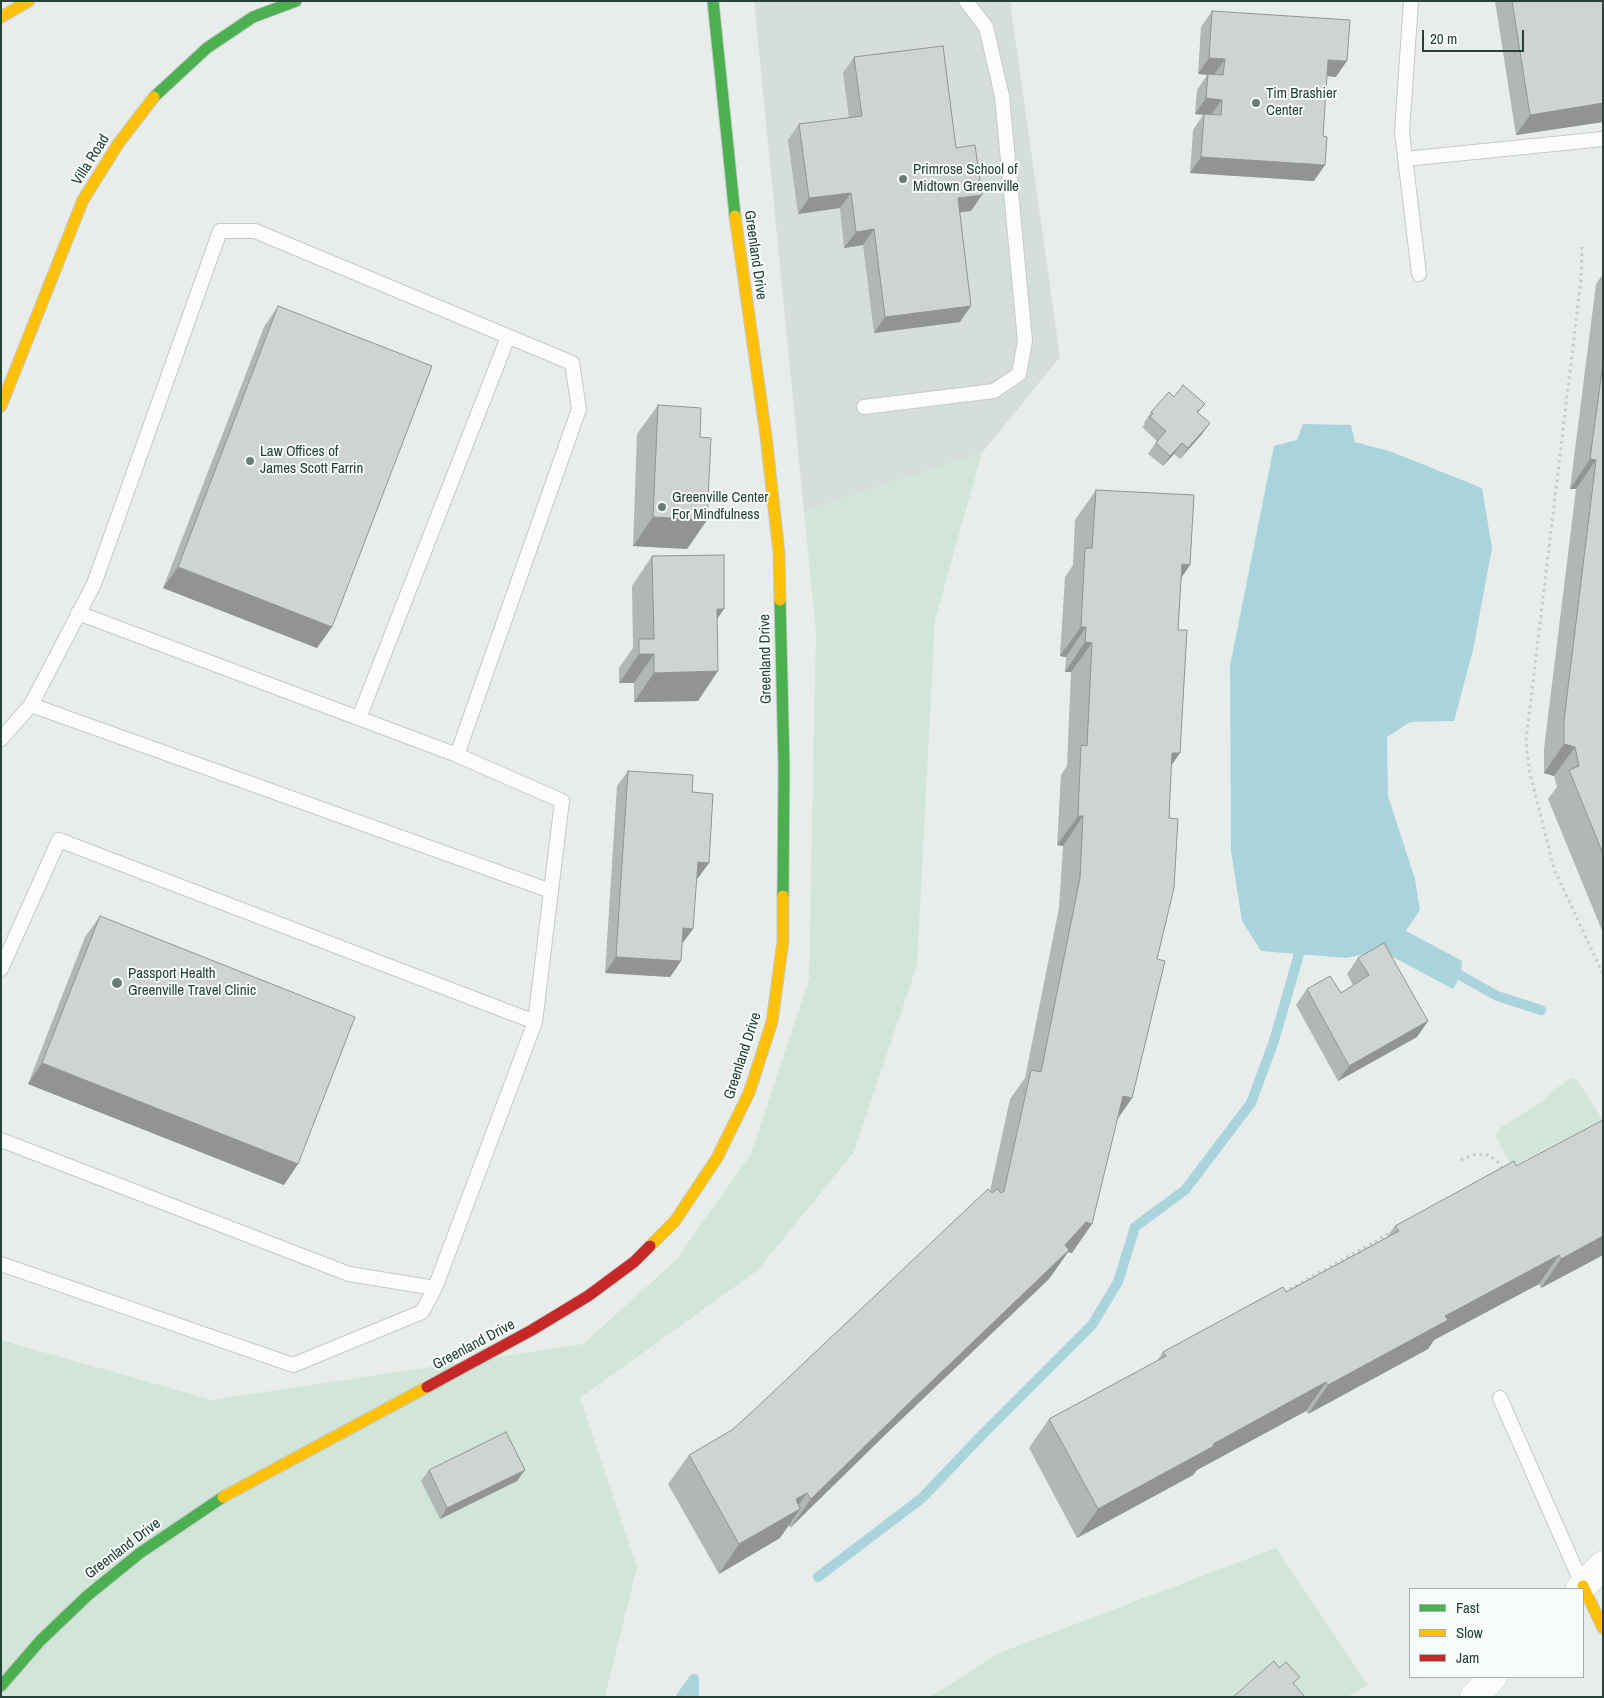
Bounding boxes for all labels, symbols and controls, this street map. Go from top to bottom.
scale bar [1424,20,1526,52]
text: 20 m [1430,28,1457,49]
place label: Tim Brashier Center [1266,85,1337,120]
marker: Tim Brashier Center [1250,97,1262,109]
street label: Villa Road [68,131,114,189]
place label: Primrose School of Midtown Greenville [913,161,1019,196]
marker: Primrose School of Midtown Greenville [897,173,909,185]
street label: Greenland Drive [740,209,770,301]
place label: Law Offices of James Scott Farrin [260,443,363,478]
marker: Law Offices of James Scott Farrin [244,455,256,467]
place label: Greenville Center For Mindfulness [672,489,768,524]
marker: Greenville Center For Mindfulness [656,501,668,513]
street label: Greenland Drive [756,614,776,704]
place label: Passport Health Greenville Travel Clinic [128,965,256,1000]
marker: Passport Health Greenville Travel Clinic [110,976,124,990]
street label: Greenland Drive [720,1010,766,1102]
street label: Greenland Drive [430,1316,518,1374]
street label: Greenland Drive [82,1515,164,1583]
legend [1409,1588,1584,1678]
text: Fast [1456,1597,1479,1618]
text: Slow [1456,1622,1483,1643]
text: Jam [1456,1647,1479,1668]

